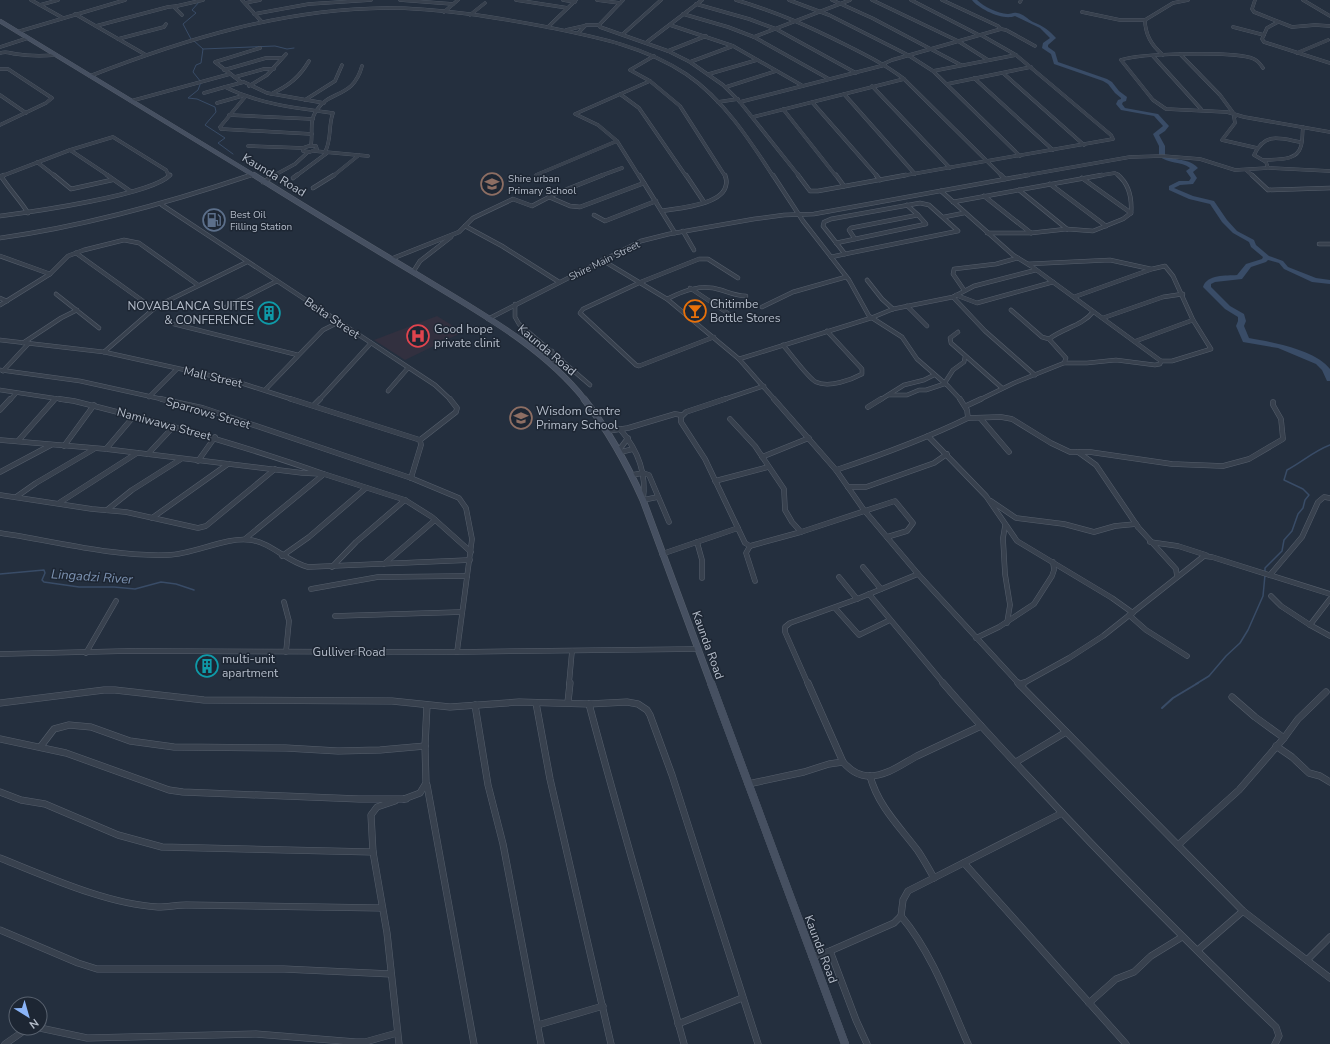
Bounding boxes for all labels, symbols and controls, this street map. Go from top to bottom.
street label: Kaunda Road [239,150,309,200]
school or university icon: Shire urban Primary School [479,171,505,197]
place label: Shire urban Primary School [508,172,576,198]
fuel station icon: Best Oil Filling Station [201,207,227,233]
place label: Best Oil Filling Station [230,208,292,234]
street label: Shire Main Street [567,237,643,284]
street label: Beita Street [301,294,364,343]
place label: Chitimbe Bottle Stores [710,296,781,326]
place label: NOVABLANCA SUITES & CONFERENCE [127,298,254,328]
bar icon: Chitimbe Bottle Stores [682,298,708,324]
building icon: NOVABLANCA SUITES & CONFERENCE [256,300,282,326]
place label: Good hope private clinit [434,321,501,351]
street label: Kaunda Road [514,321,580,379]
hospital icon: Good hope private clinit [405,323,431,349]
street label: Mall Street [182,363,245,392]
street label: Sparrows Street [164,393,253,433]
place label: Wisdom Centre Primary School [536,403,620,433]
street label: Namiwawa Street [115,404,214,444]
school or university icon: Wisdom Centre Primary School [508,405,534,431]
water label: Lingadzi River [50,565,134,589]
street label: Kaunda Road [688,609,728,681]
street label: Gulliver Road [312,644,386,660]
place label: multi-unit apartment [222,651,279,681]
building icon: multi-unit apartment [194,653,220,679]
street label: Kaunda Road [801,913,841,985]
north arrow [8,996,48,1036]
text: N [26,1015,42,1032]

